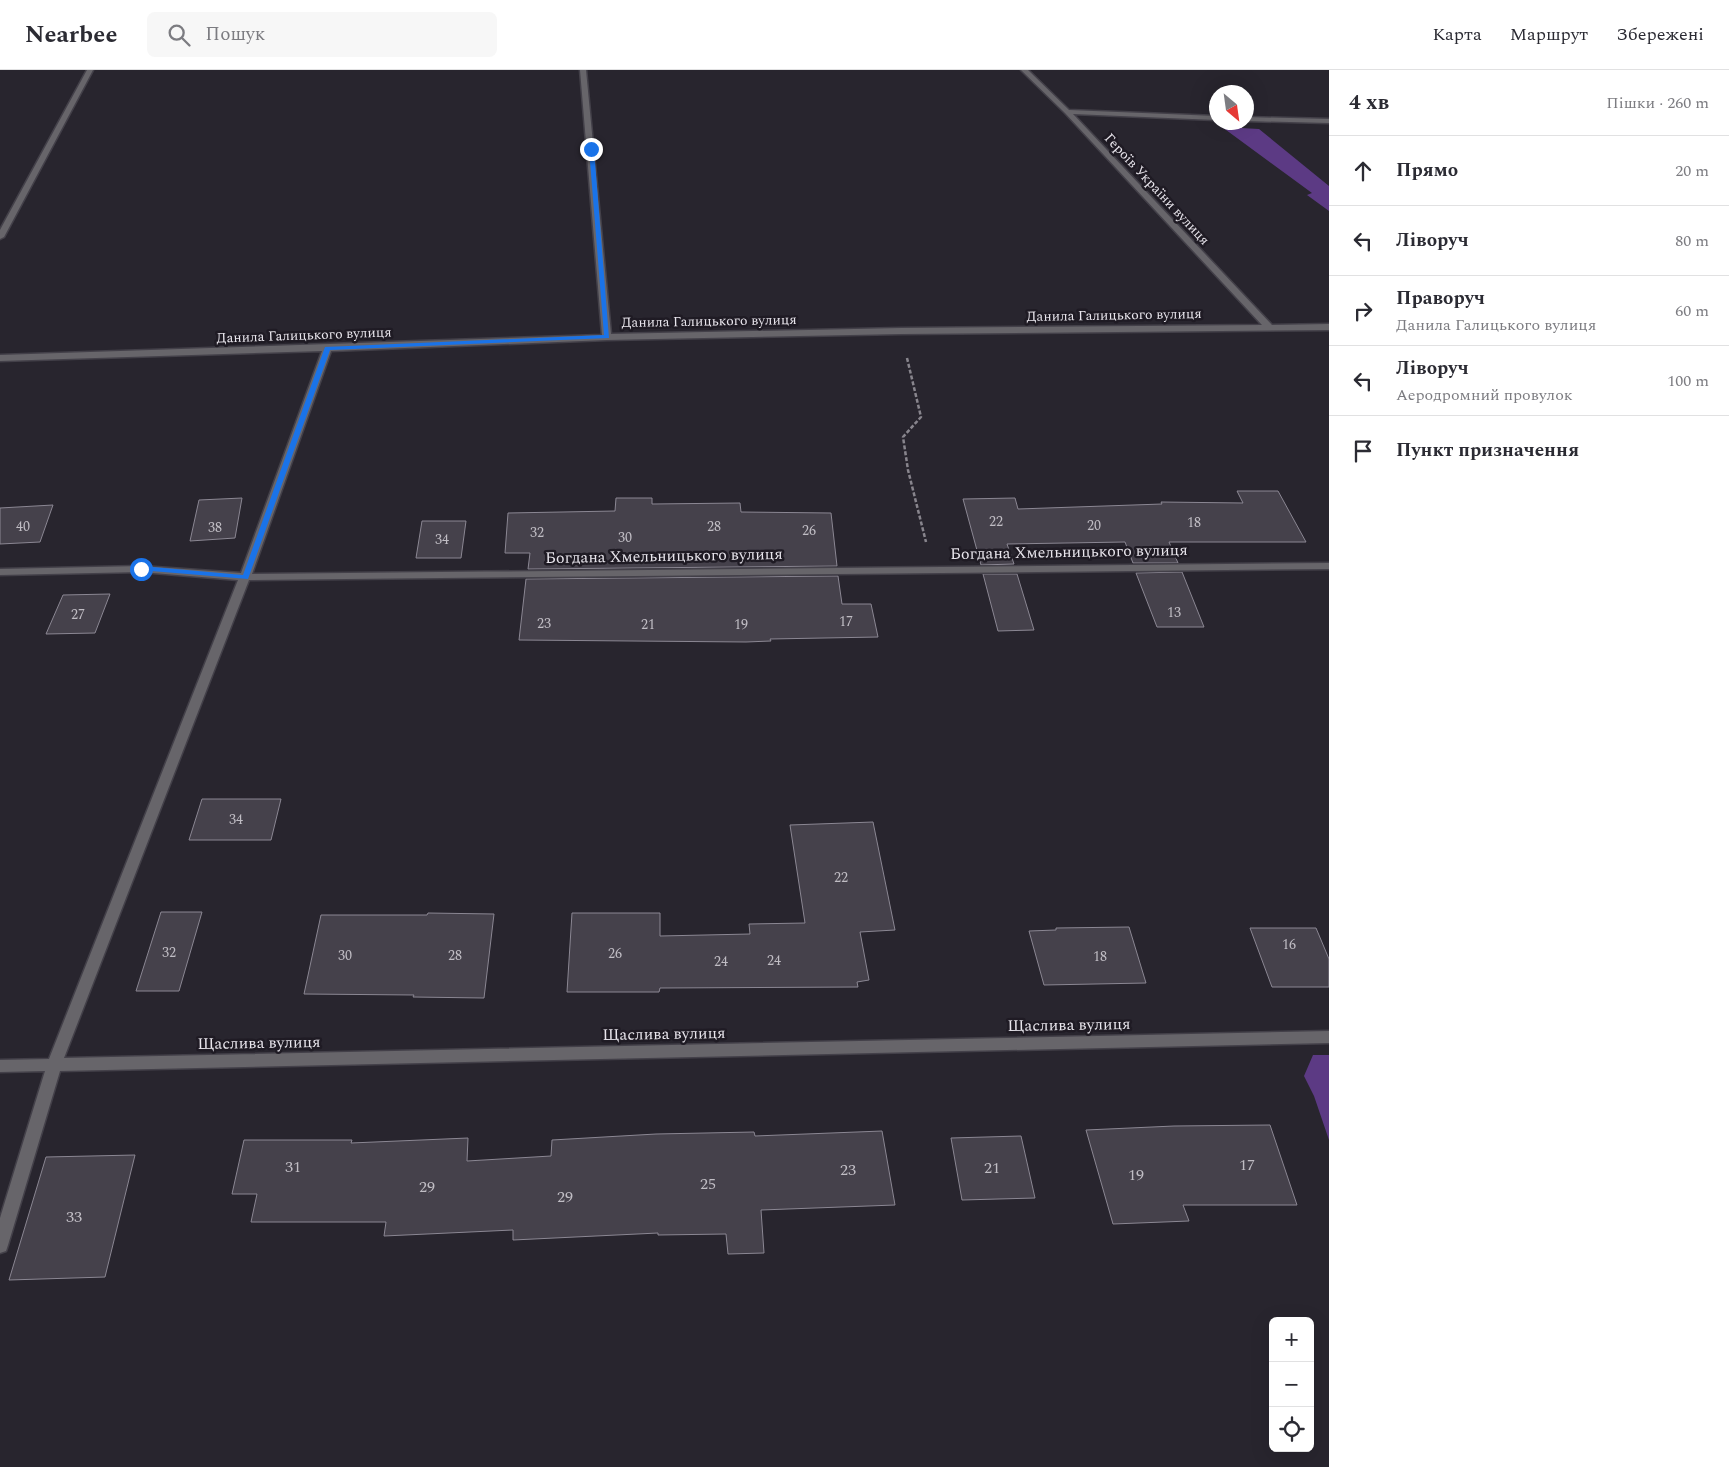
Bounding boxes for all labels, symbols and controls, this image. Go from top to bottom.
search box [147,12,497,57]
text: Nearbee [25,17,117,53]
text: Пошук [205,20,265,49]
icon: search [165,21,193,49]
text: Карта [1432,21,1482,48]
text: Маршрут [1510,21,1588,48]
text: Збережені [1616,21,1704,48]
north arrow [1209,85,1254,130]
text: 4 хв [1349,87,1389,119]
text: Пішки · 260 m [1606,91,1709,115]
street label: Героїв України вулиця [1099,128,1215,250]
route end [580,138,603,161]
text: Прямо [1396,156,1458,185]
icon: ahead [1349,157,1377,185]
text: 20 m [1675,159,1709,183]
text: Ліворуч [1396,226,1469,255]
icon: left [1349,227,1377,255]
text: 80 m [1675,229,1709,253]
text: Праворуч [1396,284,1485,313]
icon: right [1349,297,1377,325]
text: 60 m [1675,299,1709,323]
street label: Данила Галицького вулиця [1026,303,1202,327]
street label: Данила Галицького вулиця [621,309,797,333]
text: Данила Галицького вулиця [1396,313,1596,337]
street label: Данила Галицького вулиця [216,321,392,349]
text: Ліворуч [1396,354,1469,383]
icon: left [1349,367,1377,395]
text: 100 m [1667,369,1709,393]
text: Аеродромний провулок [1396,383,1573,407]
text: Пункт призначення [1396,436,1579,465]
icon: arrive [1349,437,1377,465]
house number: 22 [989,511,1003,532]
house number: 18 [1187,512,1201,533]
house number: 20 [1087,515,1101,536]
house number: 40 [16,516,30,537]
house number: 28 [707,516,721,537]
house number: 38 [208,517,222,538]
house number: 26 [802,520,816,541]
house number: 32 [530,522,544,543]
house number: 30 [618,527,632,548]
house number: 34 [435,529,449,550]
street label: Богдана Хмельницького вулиця [950,538,1188,566]
street label: Богдана Хмельницького вулиця [545,542,783,570]
route start [130,558,153,581]
house number: 13 [1167,602,1181,623]
house number: 27 [71,604,85,625]
house number: 17 [839,611,853,632]
house number: 23 [537,613,551,634]
house number: 21 [641,614,655,635]
house number: 19 [734,614,748,635]
house number: 34 [229,809,243,830]
house number: 22 [834,867,848,888]
house number: 16 [1282,934,1296,955]
house number: 32 [162,942,176,963]
house number: 26 [608,943,622,964]
house number: 30 [338,945,352,966]
house number: 28 [448,945,462,966]
house number: 18 [1093,946,1107,967]
house number: 24 [767,950,781,971]
house number: 24 [714,951,728,972]
street label: Щаслива вулиця [1007,1012,1131,1038]
street label: Щаслива вулиця [602,1021,726,1047]
street label: Щаслива вулиця [197,1030,321,1056]
house number: 17 [1239,1153,1255,1177]
house number: 31 [285,1155,301,1179]
house number: 21 [984,1156,1000,1180]
house number: 23 [840,1158,856,1182]
house number: 19 [1128,1163,1144,1187]
house number: 25 [700,1172,716,1196]
house number: 29 [419,1175,435,1199]
house number: 29 [557,1185,573,1209]
house number: 33 [66,1205,82,1229]
map controls [1269,1317,1314,1452]
button: + [1269,1317,1314,1362]
button: − [1269,1362,1314,1407]
button: locate [1269,1407,1314,1452]

